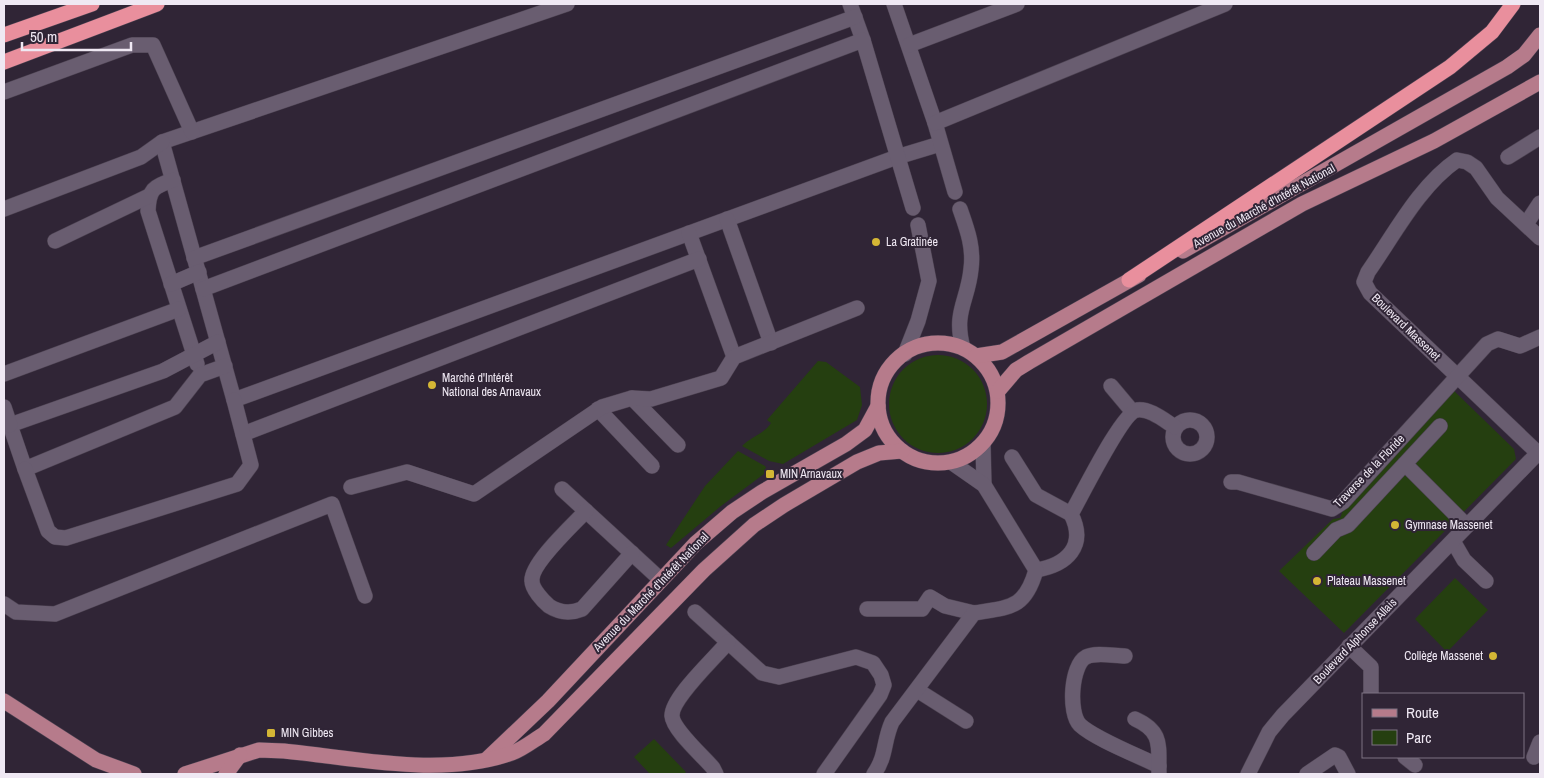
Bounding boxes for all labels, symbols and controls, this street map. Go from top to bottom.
scale bar [22,20,131,52]
text: 50 m [30,26,57,47]
street label: Avenue du Marché d'Intérêt National [1189,160,1338,252]
place label: La Gratinée [886,234,938,250]
marker: La Gratinée [870,236,882,248]
street label: Boulevard Massenet [1368,290,1444,364]
place label: Marché d'Intérêt National des Arnavaux [442,370,541,400]
marker: Marché d'Intérêt National des Arnavaux [426,379,438,391]
street label: Traverse de la Floride [1330,431,1408,511]
place label: MIN Arnavaux [780,466,842,482]
marker: MIN Arnavaux [764,468,776,480]
place label: Gymnase Massenet [1405,517,1493,533]
marker: Gymnase Massenet [1389,519,1401,531]
street label: Avenue du Marché d'Intérêt National [589,529,712,656]
place label: Plateau Massenet [1327,573,1406,589]
marker: Plateau Massenet [1311,575,1323,587]
street label: Boulevard Alphonse Allais [1310,594,1400,687]
place label: Collège Massenet [1404,648,1483,664]
marker: Collège Massenet [1487,650,1499,662]
legend [1362,693,1524,758]
text: Route [1406,702,1439,723]
place label: MIN Gibbes [281,725,334,741]
marker: MIN Gibbes [265,727,277,739]
text: Parc [1406,727,1431,748]

